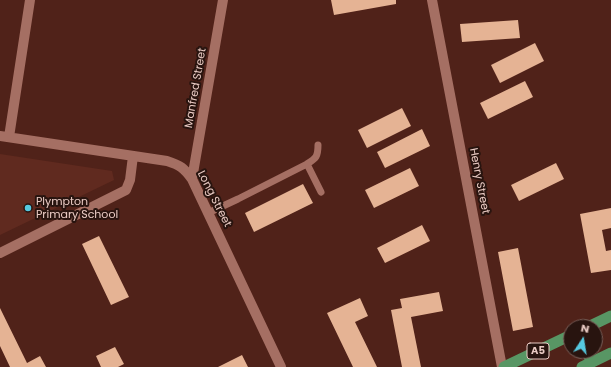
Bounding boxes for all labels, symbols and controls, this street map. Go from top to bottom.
street label: Manfred Street [182,47,210,129]
street label: Henry Street [466,147,492,215]
street label: Long Street [194,169,234,229]
place label: Plympton Primary School [36,195,118,221]
marker: Plympton Primary School [23,203,33,213]
north arrow [563,319,603,359]
text: N [580,320,591,337]
road number: A5 [527,343,549,359]

